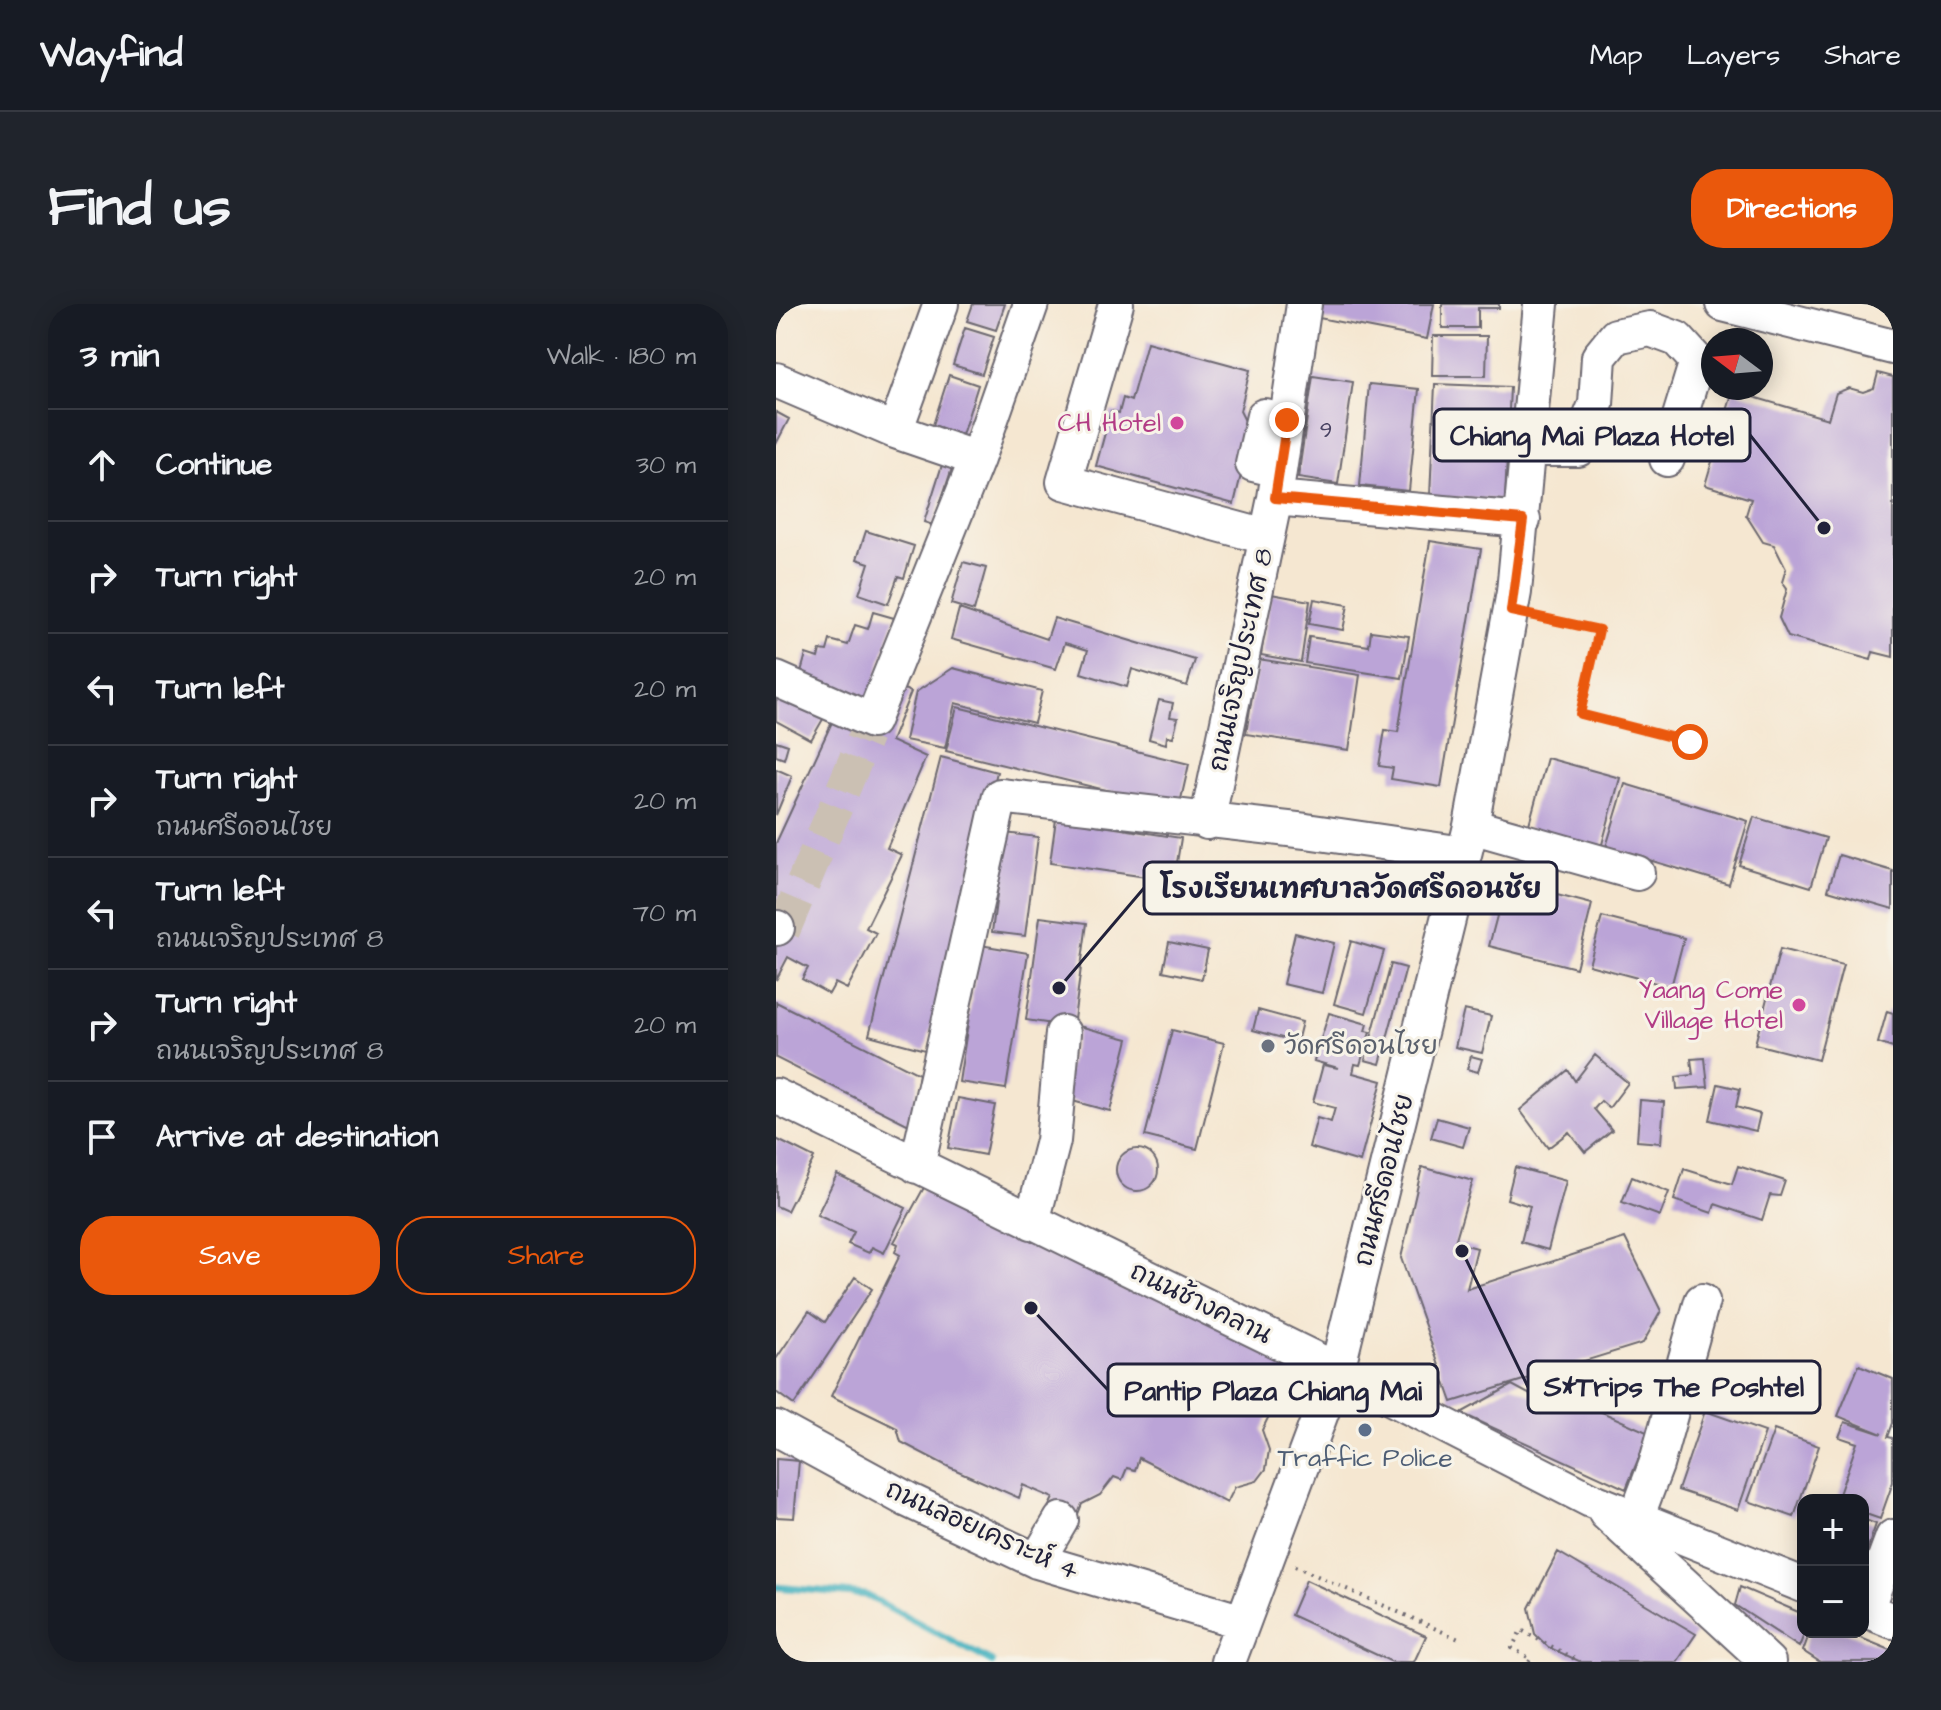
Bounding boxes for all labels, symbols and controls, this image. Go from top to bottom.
text: Wayfind [40,29,183,81]
text: Map [1590,36,1643,75]
text: Layers [1687,36,1780,75]
text: Share [1824,36,1901,75]
text: Find us [48,169,231,247]
button: Directions [1691,169,1893,248]
north arrow [1701,328,1773,400]
text: 3 min [80,332,160,380]
text: Walk · 180 m [547,338,696,374]
route end [1269,402,1305,438]
place label: CH Hotel [1057,405,1161,441]
callout: Chiang Mai Plaza Hotel [1434,409,1750,461]
marker: CH Hotel [1168,414,1186,432]
house number: 9 [1320,415,1332,446]
text: Chiang Mai Plaza Hotel [1450,417,1734,458]
icon: ahead [80,443,124,487]
text: Continue [156,444,272,486]
text: 30 m [636,447,696,483]
street label: ถนนเจริญประเทศ 8 [1200,545,1282,775]
icon: right [80,555,124,599]
text: Turn right [156,556,297,598]
text: 20 m [634,559,696,595]
icon: left [80,667,124,711]
text: Turn left [156,668,284,710]
text: 20 m [634,671,696,707]
route start [1672,724,1708,760]
text: Turn right [156,758,297,800]
icon: right [80,779,124,823]
text: 20 m [634,783,696,819]
text: ถนนศรีดอนไชย [156,809,333,845]
callout: โรงเรียนเทศบาลวัดศรีดอนชัย [1144,862,1557,914]
text: Turn left [156,870,284,912]
text: โรงเรียนเทศบาลวัดศรีดอนชัย [1159,870,1542,909]
icon: left [80,891,124,935]
text: 70 m [633,895,696,931]
text: ถนนเจริญประเทศ 8 [156,921,383,957]
place label: Yaang Come Village Hotel [1639,972,1783,1040]
text: Turn right [156,982,297,1024]
marker: Yaang Come Village Hotel [1790,996,1808,1014]
icon: right [80,1003,124,1047]
text: 20 m [634,1007,696,1043]
place label: วัดศรีดอนไชย [1284,1028,1438,1064]
text: ถนนเจริญประเทศ 8 [156,1033,383,1069]
marker: วัดศรีดอนไชย [1259,1037,1277,1055]
street label: ถนนศรีดอนไชย [1345,1090,1423,1270]
icon: arrive [80,1115,124,1159]
text: Arrive at destination [156,1116,438,1158]
button: Save [80,1216,380,1295]
button: Share [396,1216,696,1295]
street label: ถนนช้างคลาน [1124,1253,1278,1353]
callout: S*Trips The Poshtel [1528,1361,1820,1413]
callout: Pantip Plaza Chiang Mai [1108,1364,1438,1416]
text: S*Trips The Poshtel [1543,1368,1804,1408]
text: Pantip Plaza Chiang Mai [1124,1372,1423,1413]
marker: Traffic Police [1356,1421,1374,1439]
place label: Traffic Police [1277,1440,1453,1476]
street label: ถนนลอยเคราะห์ 4 [880,1471,1084,1589]
map controls [1797,1494,1869,1638]
button: + [1797,1494,1869,1566]
button: − [1797,1566,1869,1638]

